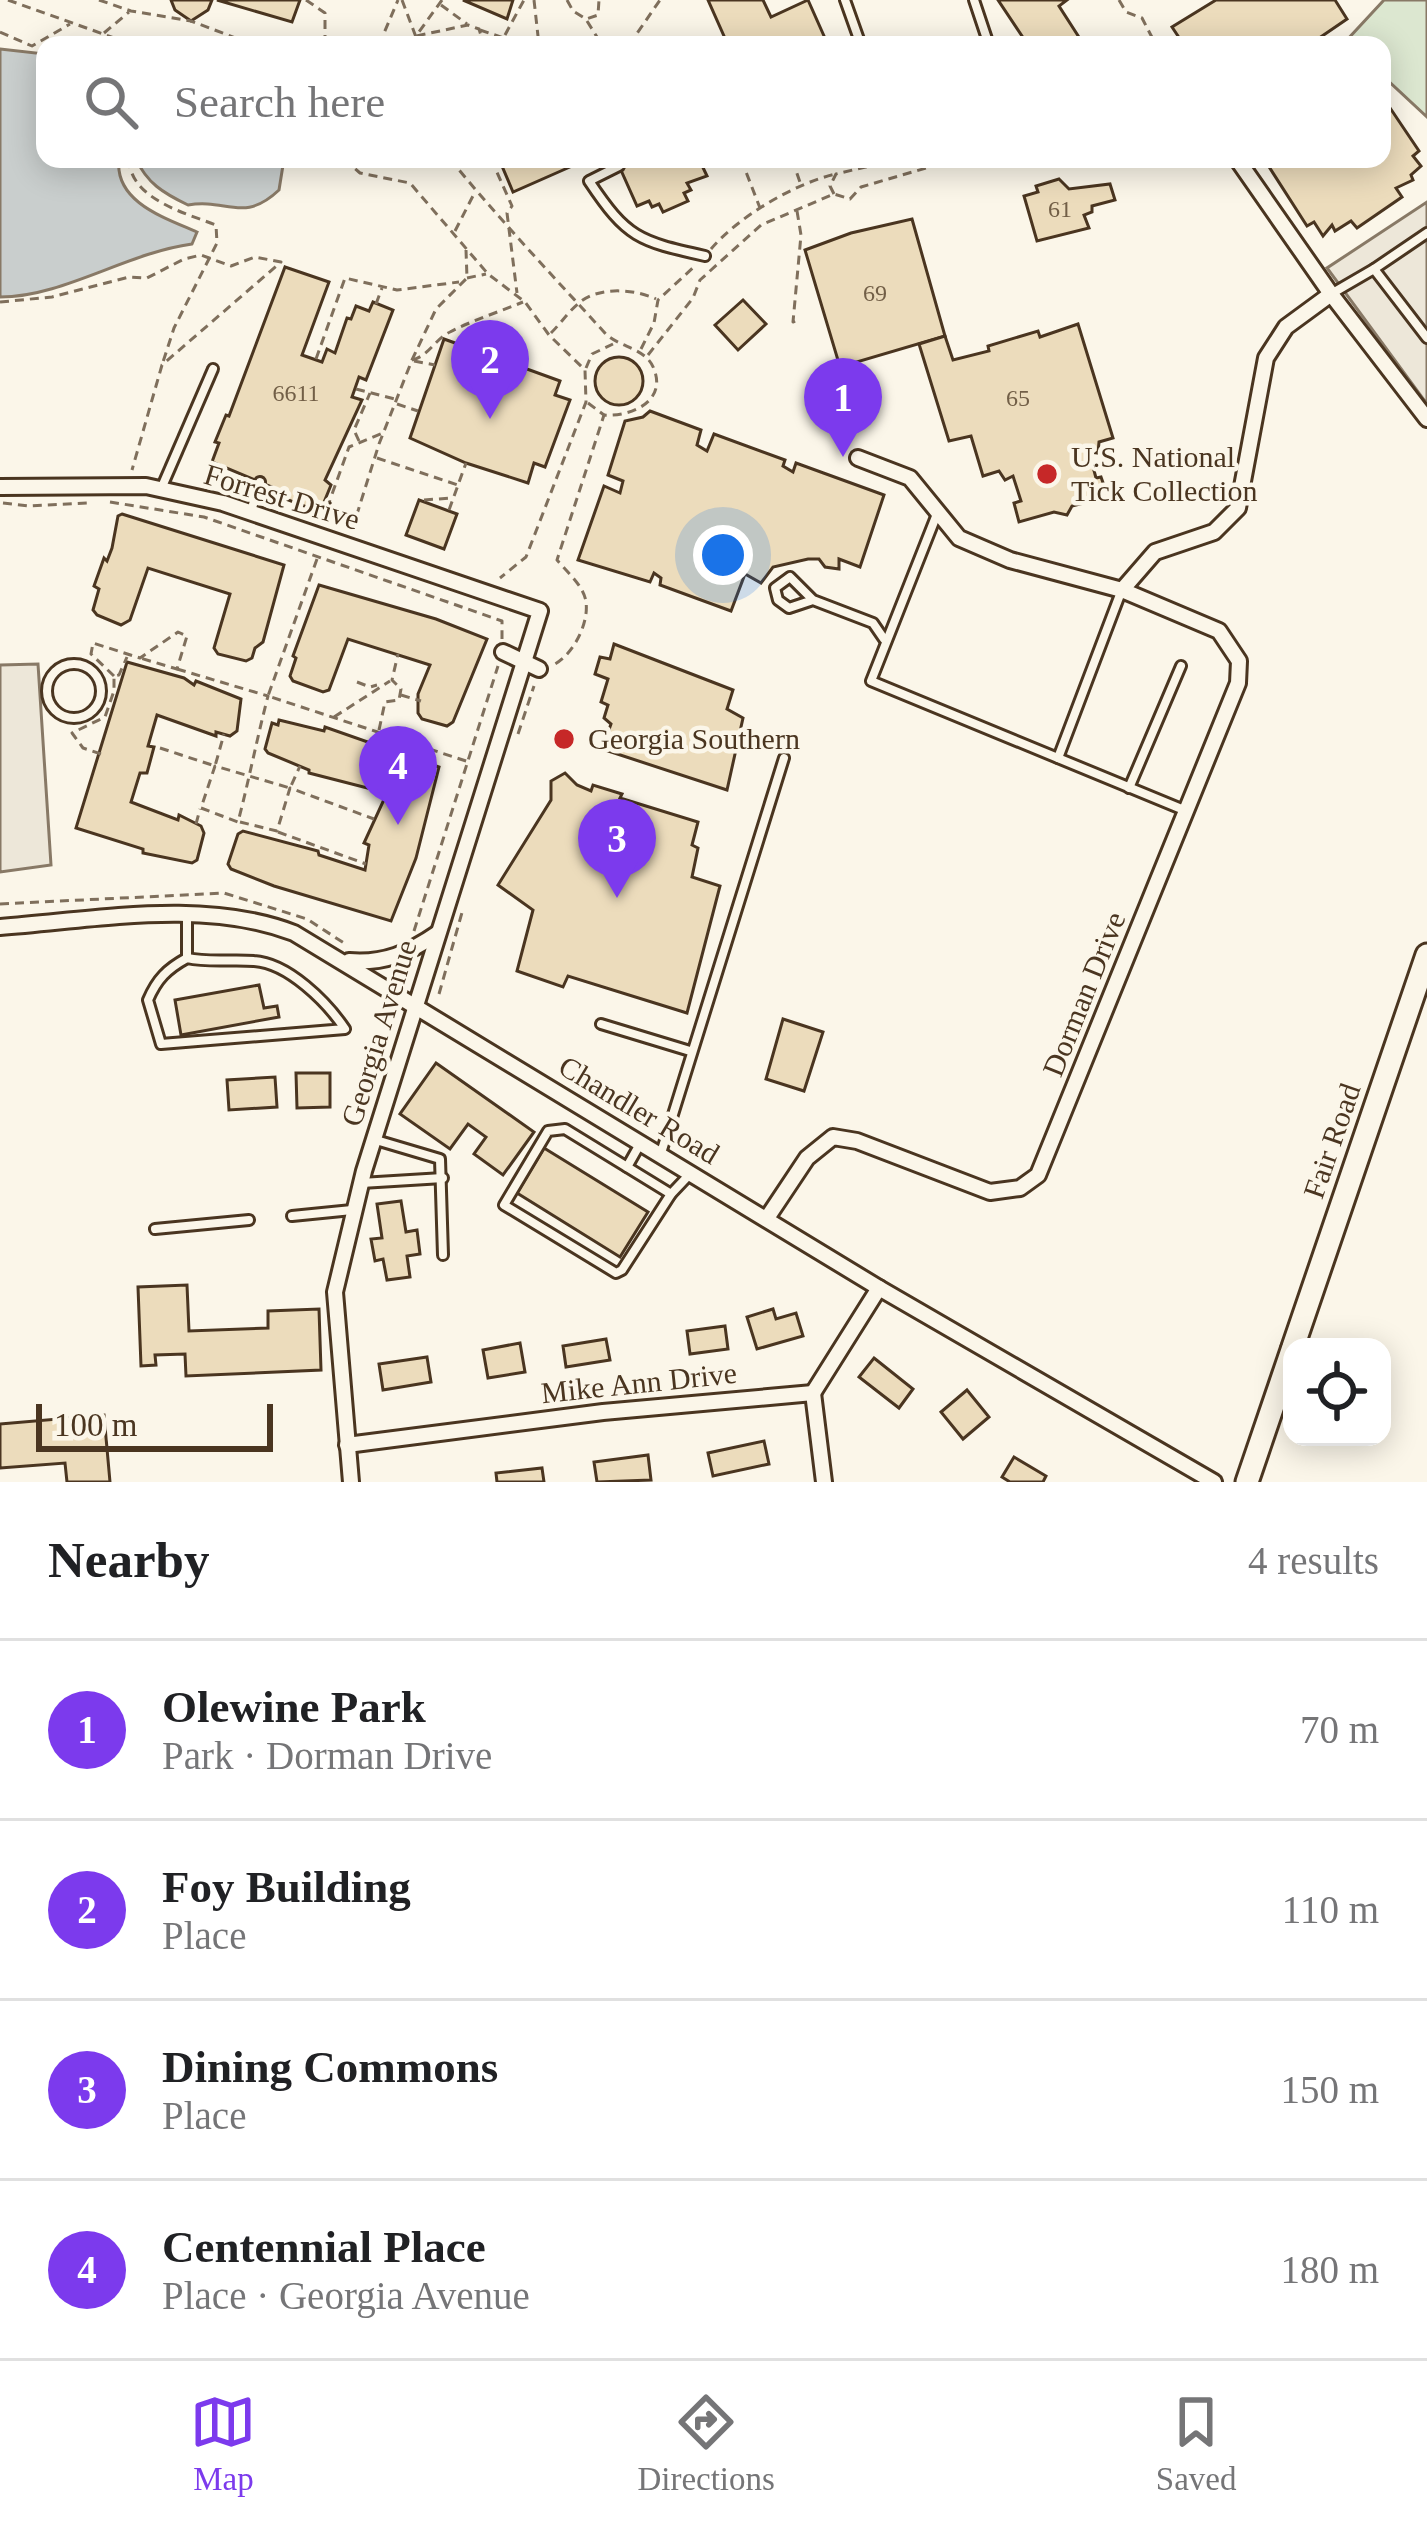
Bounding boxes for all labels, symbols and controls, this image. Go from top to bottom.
search box [36,36,1391,168]
icon: search [78,69,144,135]
text: Search here [174,77,385,127]
house number: 61 [1048,196,1072,222]
house number: 69 [863,280,887,306]
pin: 2 [451,320,529,419]
pin: 1 [804,358,882,457]
house number: 6611 [272,380,320,406]
house number: 65 [1006,385,1030,411]
place label: U.S. National Tick Collection [1071,440,1257,507]
street label: Forrest Drive [200,457,364,536]
marker: U.S. National Tick Collection [1034,461,1060,487]
your location [693,525,753,585]
place label: Georgia Southern [588,722,800,755]
pin: 4 [359,726,437,825]
marker: Georgia Southern [551,726,577,752]
pin: 3 [578,799,656,898]
street label: Dorman Drive [1036,907,1131,1081]
street label: Georgia Avenue [335,936,423,1130]
street label: Chandler Road [553,1049,725,1170]
street label: Fair Road [1297,1079,1367,1203]
map controls [1283,1338,1391,1446]
button: locate [1283,1338,1391,1446]
street label: Mike Ann Drive [539,1356,738,1409]
scale bar [36,1398,273,1451]
text: 100 m [54,1407,137,1443]
text: Nearby [48,1532,209,1588]
text: 4 results [1248,1539,1379,1582]
text: Olewine Park [162,1682,426,1732]
text: 1 [77,1708,97,1751]
text: 70 m [1300,1708,1379,1751]
text: Park · Dorman Drive [162,1734,492,1777]
text: Foy Building [162,1862,411,1912]
text: 2 [77,1888,97,1931]
text: 110 m [1282,1888,1379,1931]
text: Place [162,1914,246,1957]
text: Dining Commons [162,2042,498,2092]
text: 3 [77,2068,97,2111]
text: 150 m [1280,2068,1379,2111]
text: Place [162,2094,246,2137]
text: Centennial Place [162,2222,486,2272]
text: 4 [77,2248,97,2291]
text: 180 m [1280,2248,1379,2291]
text: Place · Georgia Avenue [162,2274,530,2317]
tab: Map [190,2389,256,2498]
tab: Directions [637,2389,775,2498]
tab: Saved [1156,2389,1237,2498]

